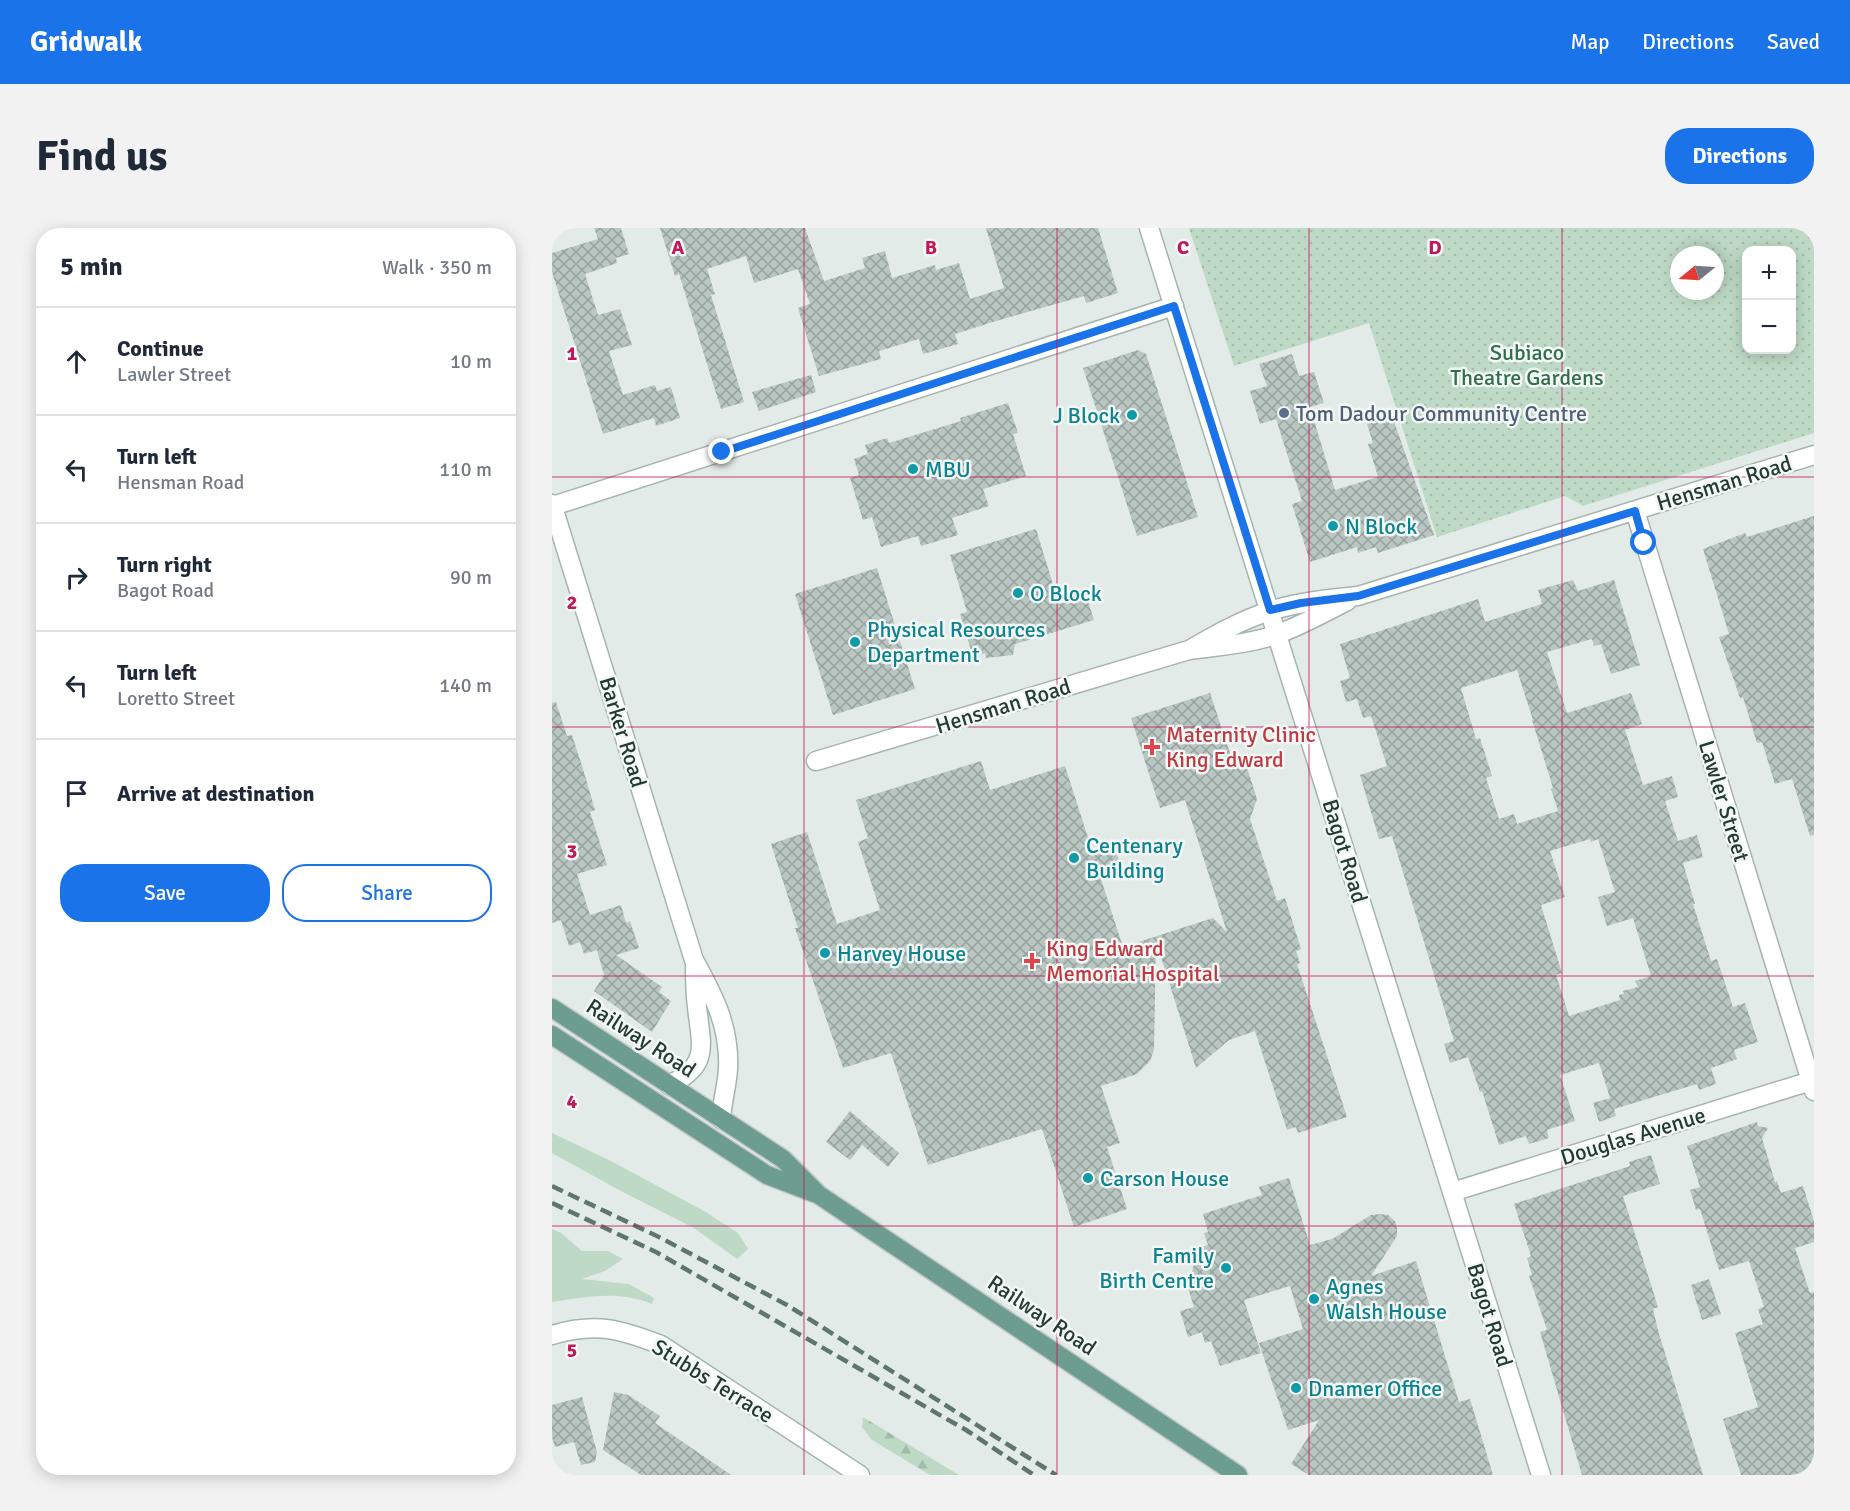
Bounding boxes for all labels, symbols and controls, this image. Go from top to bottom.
text: Gridwalk [30,25,142,59]
text: Map [1571,29,1609,55]
text: Directions [1642,29,1734,55]
text: Saved [1767,29,1820,55]
button: Directions [1665,128,1814,184]
text: Find us [36,131,167,182]
text: A [672,235,685,260]
text: B [925,235,937,260]
text: C [1177,235,1189,260]
text: D [1428,235,1442,260]
north arrow [1670,246,1724,300]
map controls [1742,246,1796,354]
button: + [1742,246,1796,300]
text: 5 min [60,251,123,283]
text: Walk · 350 m [382,255,492,280]
button: − [1742,300,1796,354]
text: Continue [117,335,204,362]
park label: Subiaco Theatre Gardens [1450,339,1604,391]
text: 1 [567,341,578,366]
icon: ahead [60,345,93,378]
text: 10 m [450,349,492,374]
text: Lawler Street [117,362,231,387]
place label: Tom Dadour Community Centre [1296,400,1587,427]
place label: J Block [1053,402,1120,429]
marker: Tom Dadour Community Centre [1277,406,1291,420]
marker: J Block [1125,408,1139,422]
route end [708,438,734,464]
text: Turn left [117,443,197,470]
street label: Hensman Road [1653,450,1795,516]
icon: left [60,453,93,486]
place label: MBU [925,456,971,483]
text: 110 m [439,457,492,482]
marker: MBU [906,462,920,476]
text: Hensman Road [117,470,244,495]
place label: N Block [1345,513,1417,540]
marker: N Block [1326,519,1340,533]
route start [1630,529,1656,555]
text: Turn right [117,551,212,578]
icon: right [60,561,93,594]
text: 90 m [450,565,492,590]
text: Bagot Road [117,578,214,603]
place label: O Block [1030,580,1102,607]
marker: O Block [1011,586,1025,600]
text: 2 [567,590,577,615]
place label: Physical Resources Department [867,616,1045,668]
marker: Physical Resources Department [848,635,862,649]
text: Turn left [117,659,197,686]
icon: left [60,669,93,702]
text: 140 m [439,673,492,698]
street label: Barker Road [593,673,653,791]
street label: Hensman Road [932,673,1074,739]
text: Loretto Street [117,686,235,711]
place label: Maternity Clinic King Edward [1166,721,1316,773]
street label: Lawler Street [1693,737,1755,865]
marker: Maternity Clinic King Edward [1143,738,1161,756]
icon: arrive [60,777,93,810]
text: Arrive at destination [117,780,314,807]
street label: Bagot Road [1316,796,1374,906]
place label: Centenary Building [1086,832,1183,884]
text: 3 [567,839,577,864]
marker: Centenary Building [1067,851,1081,865]
button: Save [60,864,270,922]
button: Share [282,864,492,922]
place label: King Edward Memorial Hospital [1046,935,1219,987]
place label: Harvey House [837,940,966,967]
marker: Harvey House [818,946,832,960]
marker: King Edward Memorial Hospital [1023,952,1041,970]
street label: Railway Road [581,993,701,1083]
text: 4 [567,1089,578,1114]
street label: Douglas Avenue [1557,1101,1709,1171]
place label: Carson House [1100,1165,1229,1192]
marker: Carson House [1081,1171,1095,1185]
place label: Family Birth Centre [1099,1242,1215,1294]
street label: Bagot Road [1461,1260,1519,1370]
marker: Family Birth Centre [1219,1261,1233,1275]
street label: Railway Road [983,1269,1101,1361]
place label: Agnes Walsh House [1326,1273,1447,1325]
marker: Agnes Walsh House [1307,1292,1321,1306]
street label: Stubbs Terrace [647,1333,779,1429]
text: 5 [567,1338,577,1363]
place label: Dnamer Office [1308,1375,1442,1402]
marker: Dnamer Office [1289,1381,1303,1395]

